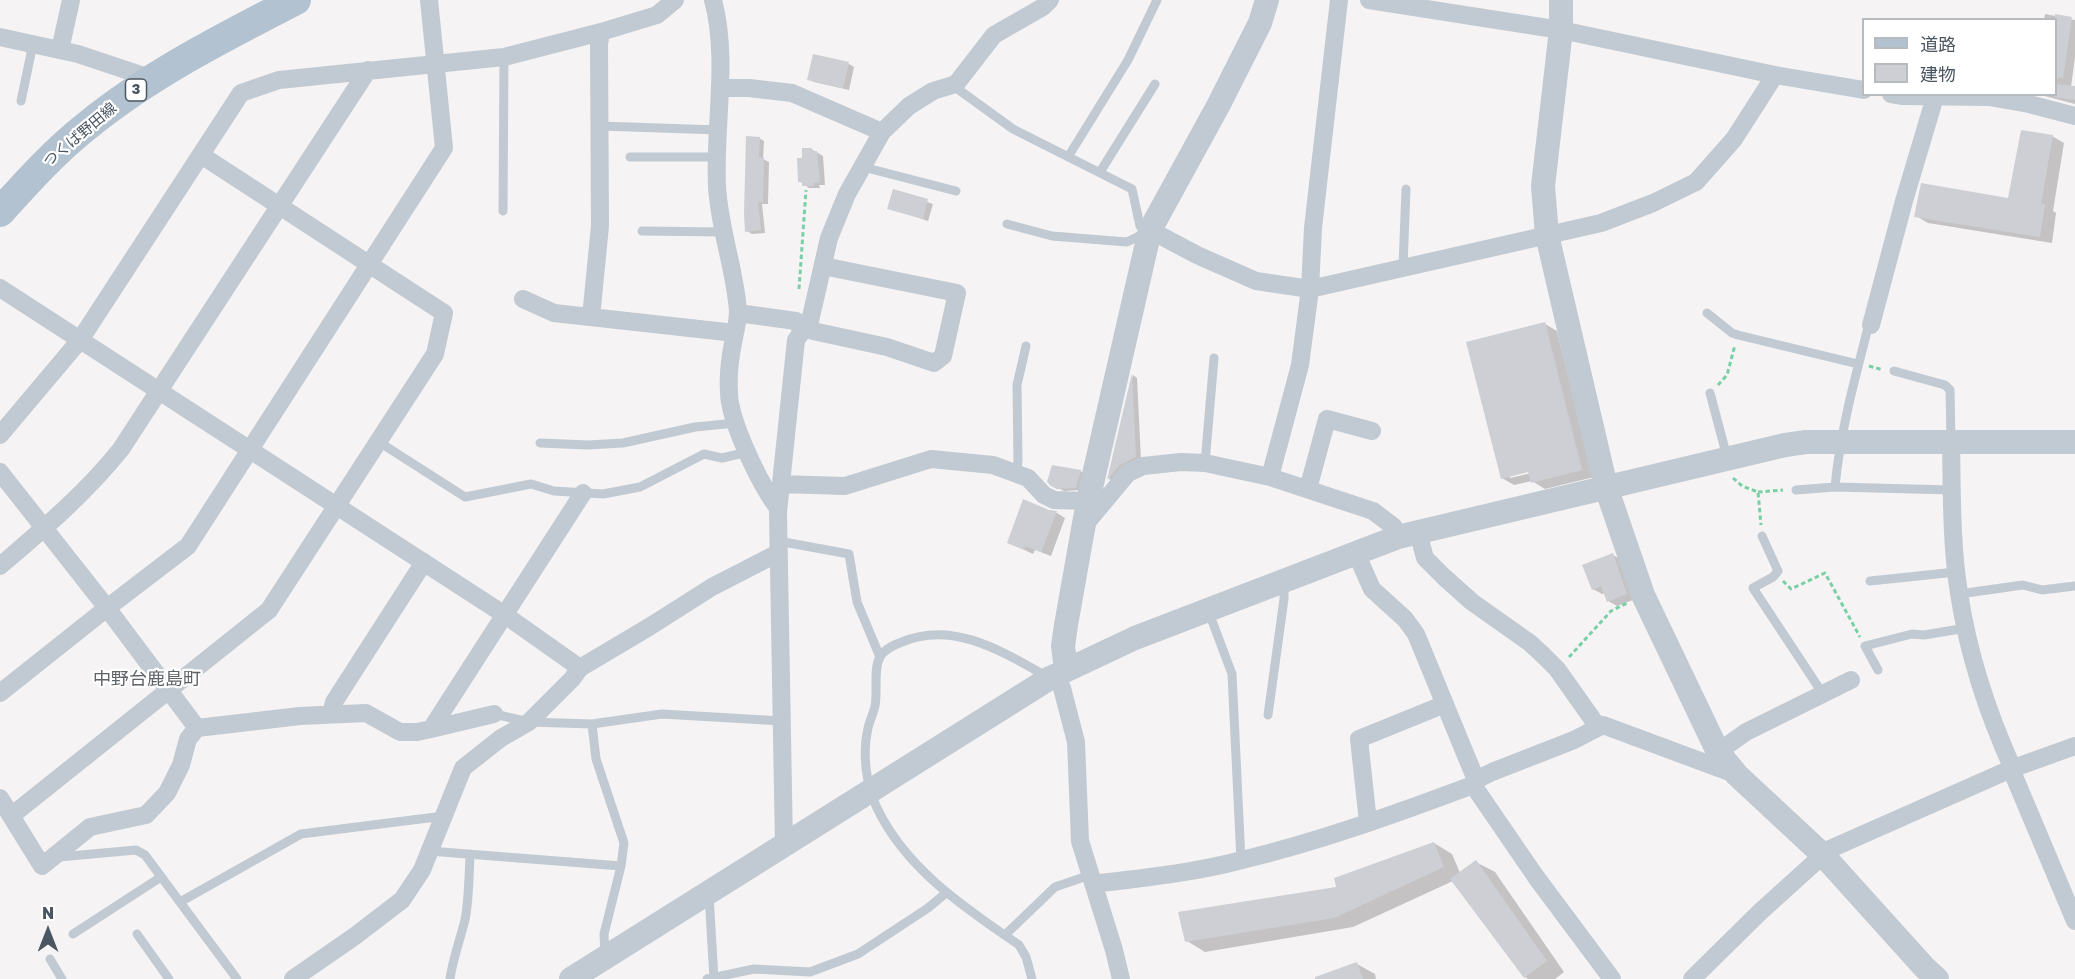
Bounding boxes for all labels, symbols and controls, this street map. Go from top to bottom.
legend [1862,18,2057,96]
text: 道路 [1920,33,1956,55]
text: 建物 [1920,63,1956,85]
road number: 3 [126,79,146,101]
street label: つくば野田線 [40,99,120,171]
district label: 中野台鹿島町 [93,668,201,690]
north arrow [18,901,78,961]
text: N [42,903,54,923]

